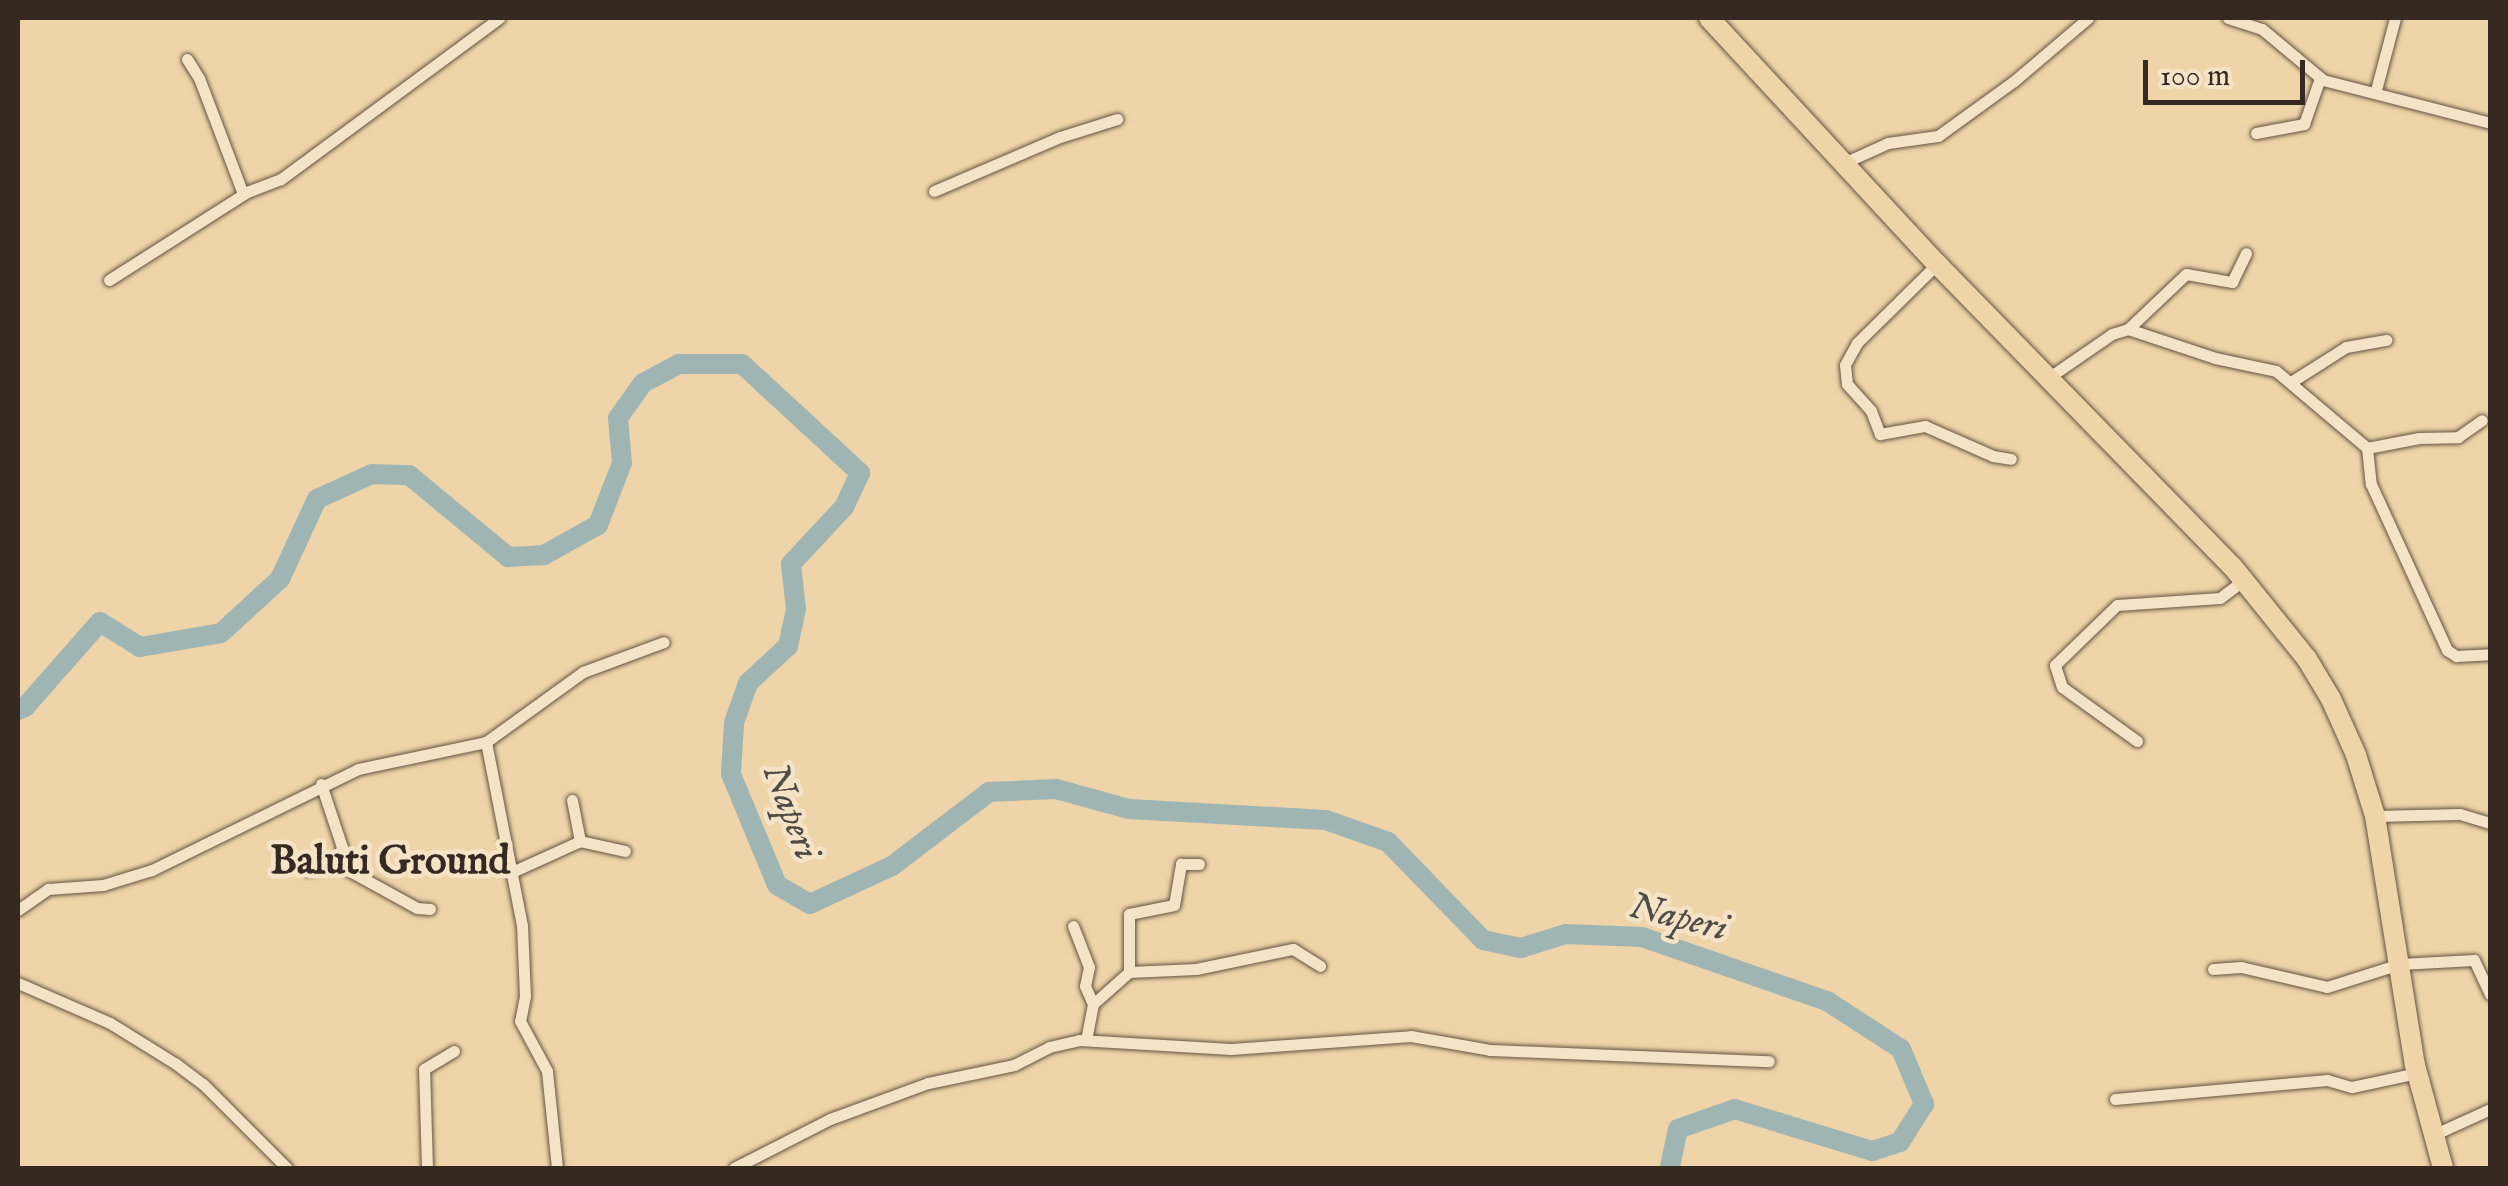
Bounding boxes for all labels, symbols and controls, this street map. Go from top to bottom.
scale bar [2148,40,2310,102]
text: 100 m [2160,58,2230,96]
water label: Naperi [750,757,828,867]
district label: Baluti Ground [270,839,510,887]
water label: Naperi [1624,885,1732,953]

